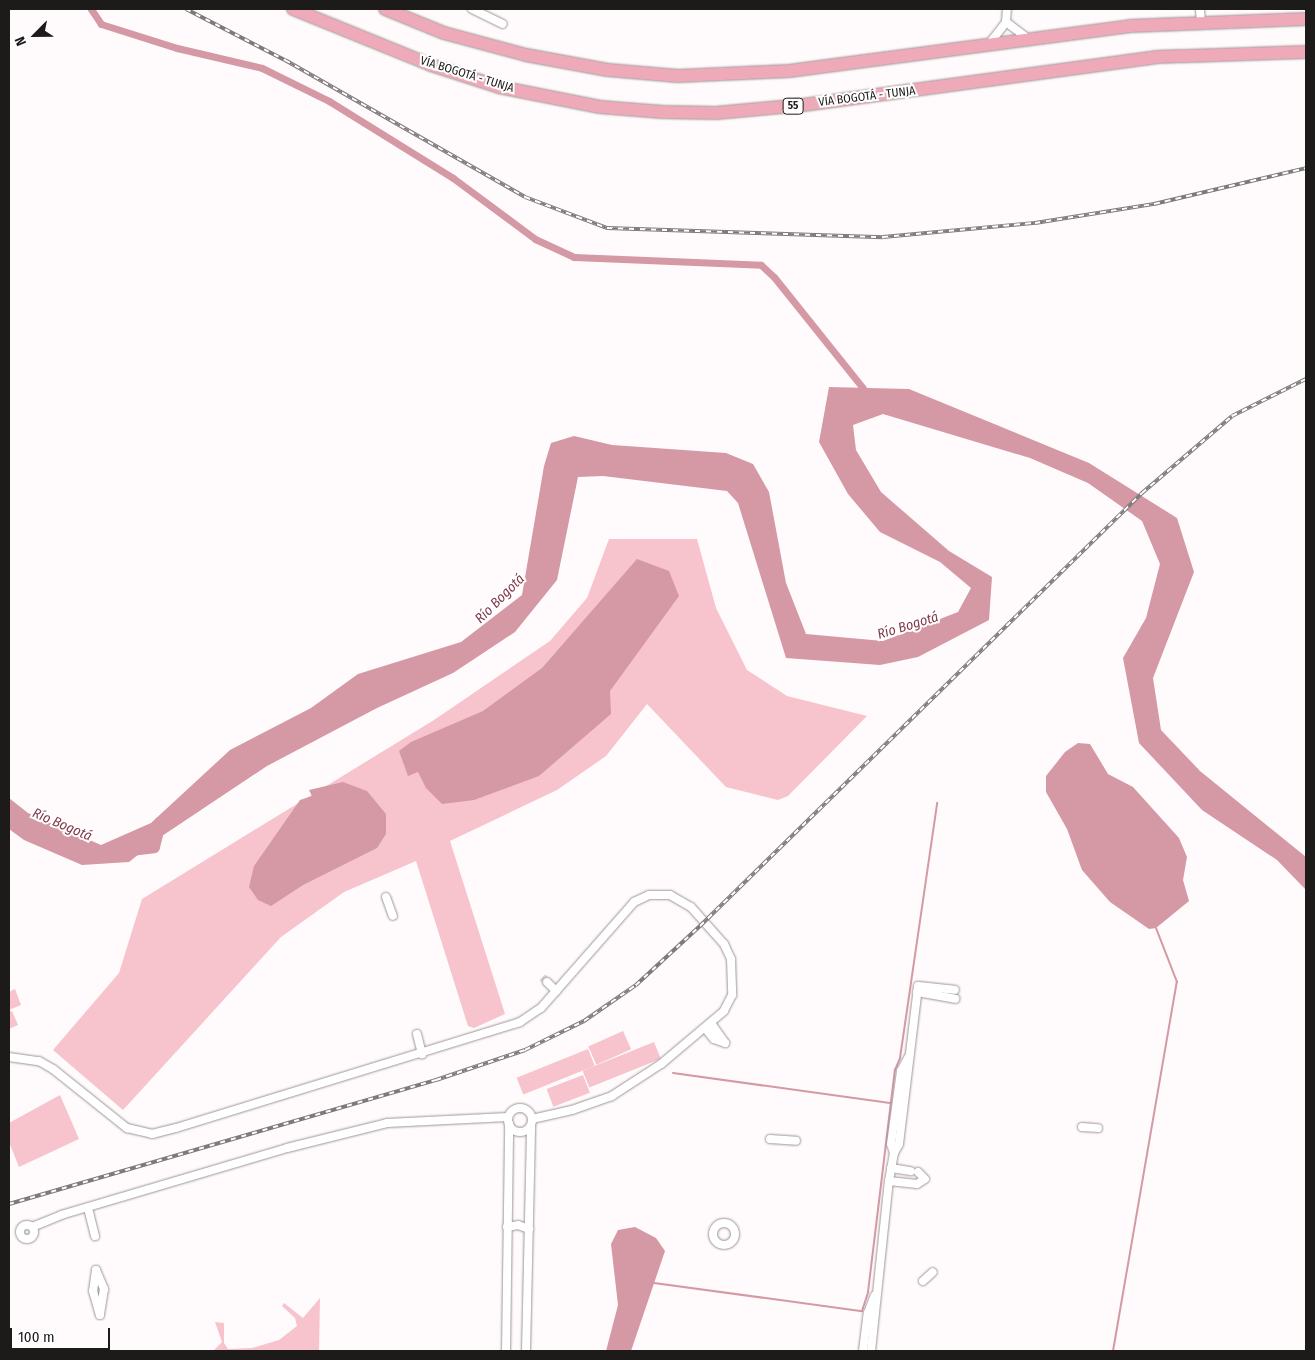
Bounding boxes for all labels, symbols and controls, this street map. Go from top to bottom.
north arrow [10,10,60,60]
text: N [11,34,30,48]
street label: VÍA BOGOTÁ - TUNJA [418,54,516,96]
street label: VÍA BOGOTÁ - TUNJA [818,84,916,110]
road number: 55 [782,98,804,114]
water label: Río Bogotá [472,571,528,627]
water label: Río Bogotá [875,609,941,643]
water label: Río Bogotá [30,805,94,845]
scale bar [12,1318,112,1350]
text: 100 m [18,1328,55,1346]

